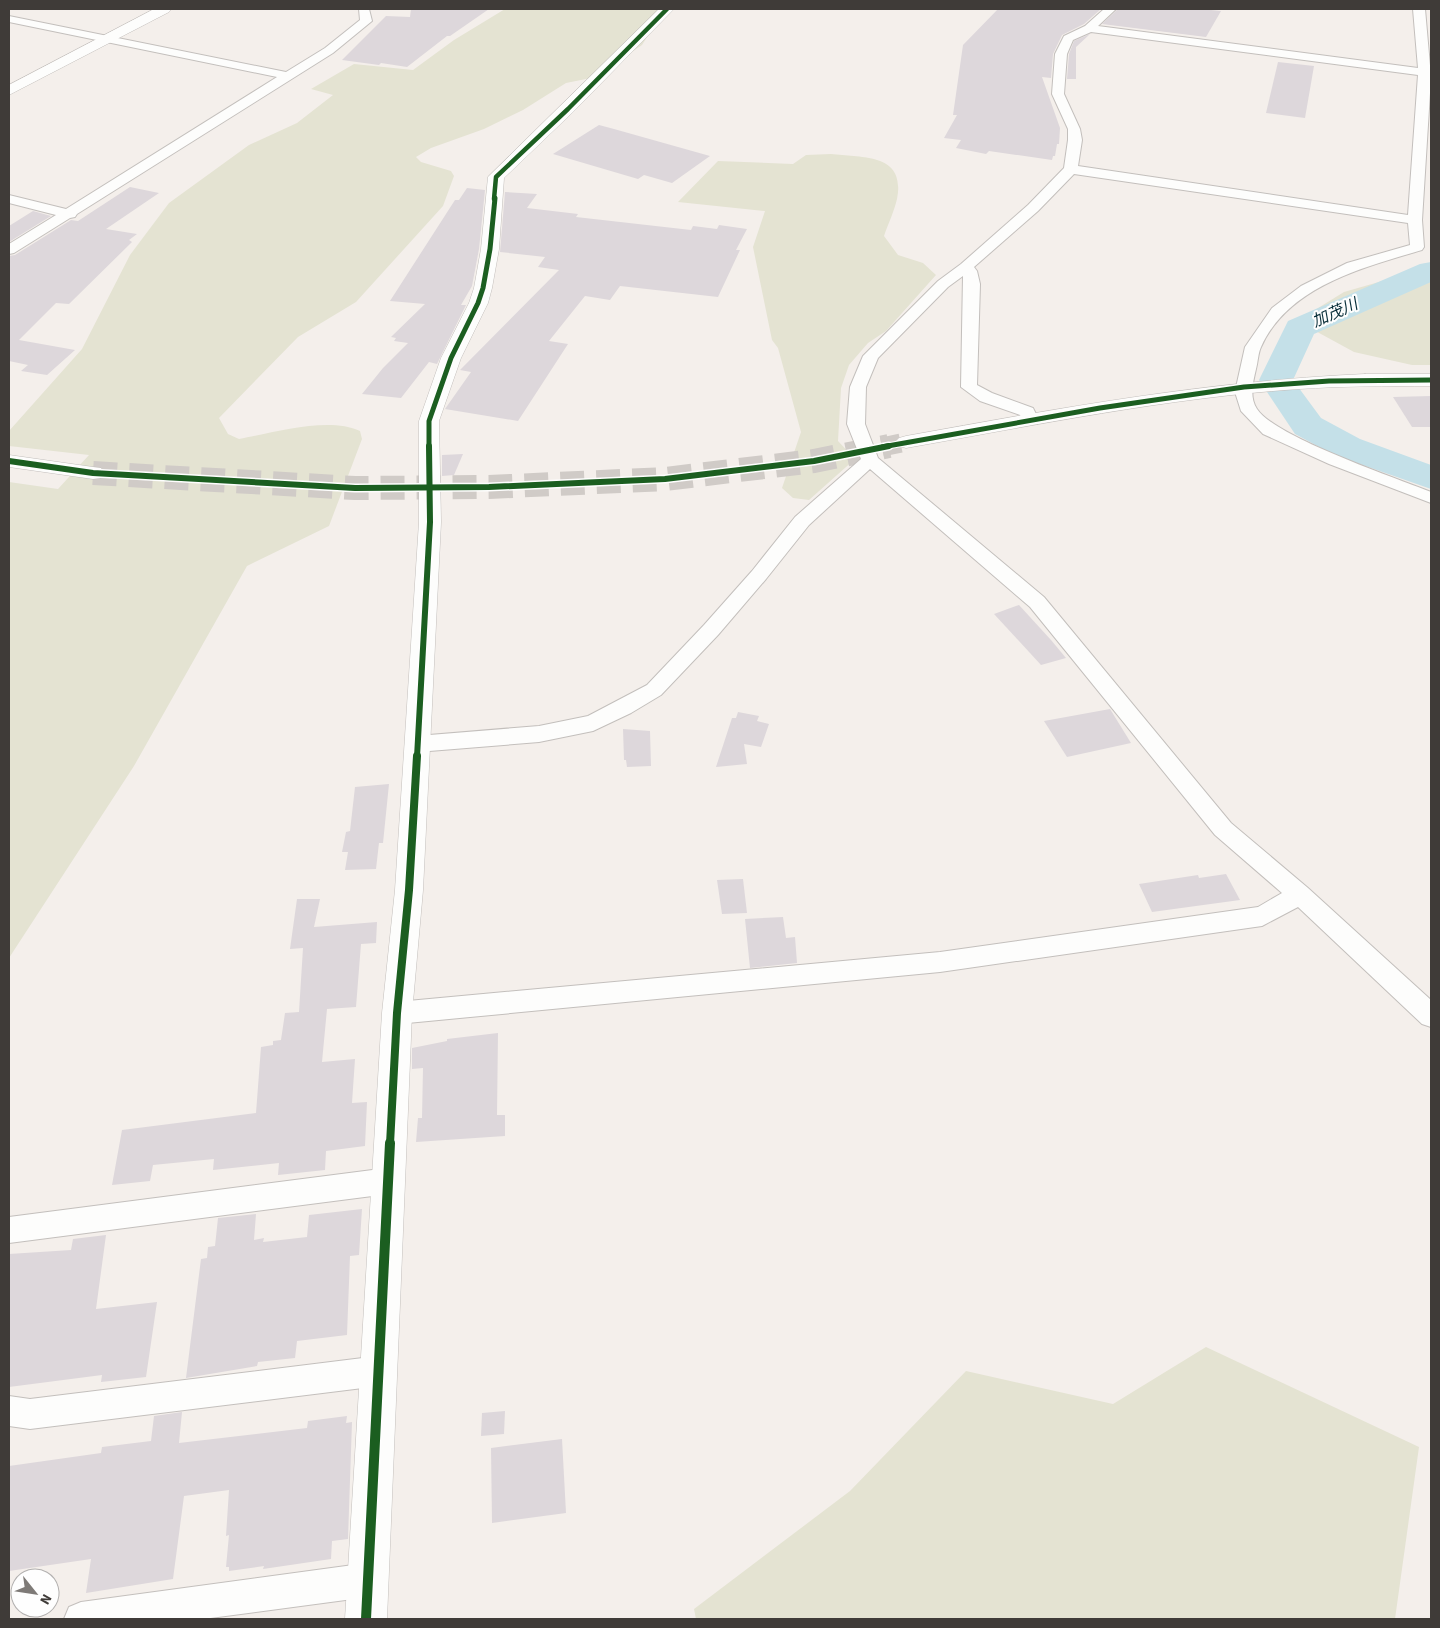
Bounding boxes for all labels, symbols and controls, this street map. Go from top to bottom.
water label: 加茂川 [1309,292,1363,333]
north arrow [10,1568,60,1618]
text: N [34,1590,56,1608]

